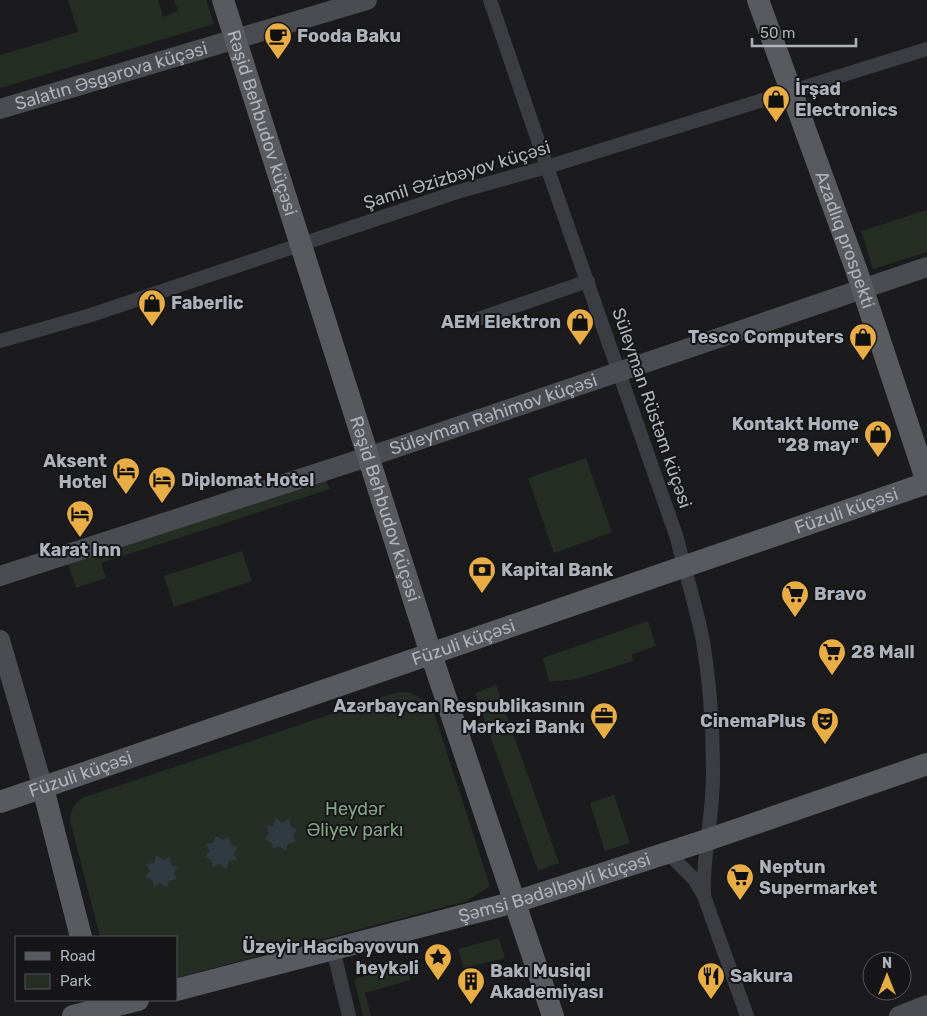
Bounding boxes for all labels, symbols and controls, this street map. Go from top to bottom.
scale bar [752,15,856,47]
cafe icon: Fooda Baku [263,21,293,60]
text: 50 m [760,24,795,42]
place label: Fooda Baku [297,25,401,47]
street label: Rəşid Behbudov küçəsi [222,27,302,218]
street label: Salatın Əsgərova küçəsi [12,37,210,115]
place label: İrşad Electronics [795,78,898,121]
shop icon: İrşad Electronics [761,84,791,123]
street label: Şamil Əzizbəyov küçəsi [361,136,553,214]
street label: Azadlıq prospekti [810,168,879,311]
shop icon: Faberlic [137,288,167,327]
place label: Faberlic [171,292,244,314]
street label: Süleyman Rüstəm küçəsi [607,305,697,511]
shop icon: AEM Elektron [565,307,595,346]
place label: AEM Elektron [441,311,561,333]
shop icon: Tesco Computers [848,322,878,361]
place label: Tesco Computers [688,326,844,348]
street label: Süleyman Rəhimov küçəsi [386,369,600,460]
street label: Rəşid Behbudov küçəsi [345,413,425,604]
place label: Kontakt Home "28 may" [732,413,859,456]
shop icon: Kontakt Home "28 may" [863,419,893,458]
place label: Aksent Hotel [43,450,107,493]
hotel icon: Aksent Hotel [111,456,141,495]
hotel icon: Diplomat Hotel [147,465,177,504]
place label: Diplomat Hotel [181,469,314,491]
street label: Füzuli küçəsi [792,483,901,539]
hotel icon: Karat Inn [65,499,95,538]
place label: Karat Inn [39,539,121,561]
bank icon: Kapital Bank [467,555,497,594]
place label: Kapital Bank [501,559,614,581]
supermarket icon: Bravo [780,579,810,618]
place label: Bravo [814,583,866,605]
street label: Füzuli küçəsi [409,615,518,671]
supermarket icon: 28 Mall [817,637,847,676]
place label: 28 Mall [851,641,915,663]
place label: Azərbaycan Respublikasının Mərkəzi Bankı [333,695,585,738]
office icon: Azərbaycan Respublikasının Mərkəzi Bankı [589,701,619,740]
theatre icon: CinemaPlus [810,706,840,745]
place label: CinemaPlus [700,710,806,732]
street label: Füzuli küçəsi [26,746,135,802]
park label: Heydər Əliyev parkı [307,798,403,841]
street label: Şəmsi Bədəlbəyli küçəsi [456,848,653,927]
place label: Neptun Supermarket [759,856,877,899]
supermarket icon: Neptun Supermarket [725,862,755,901]
legend [15,936,178,1001]
place label: Üzeyir Hacıbəyovun heykəli [242,936,419,979]
place icon: Üzeyir Hacıbəyovun heykəli [423,942,453,981]
text: Road [60,947,96,965]
north arrow [862,951,912,1001]
text: N [882,955,892,972]
place label: Bakı Musiqi Akademiyası [490,960,604,1003]
restaurant icon: Sakura [696,961,726,1000]
place label: Sakura [730,965,793,987]
building icon: Bakı Musiqi Akademiyası [456,966,486,1005]
text: Park [60,972,91,990]

